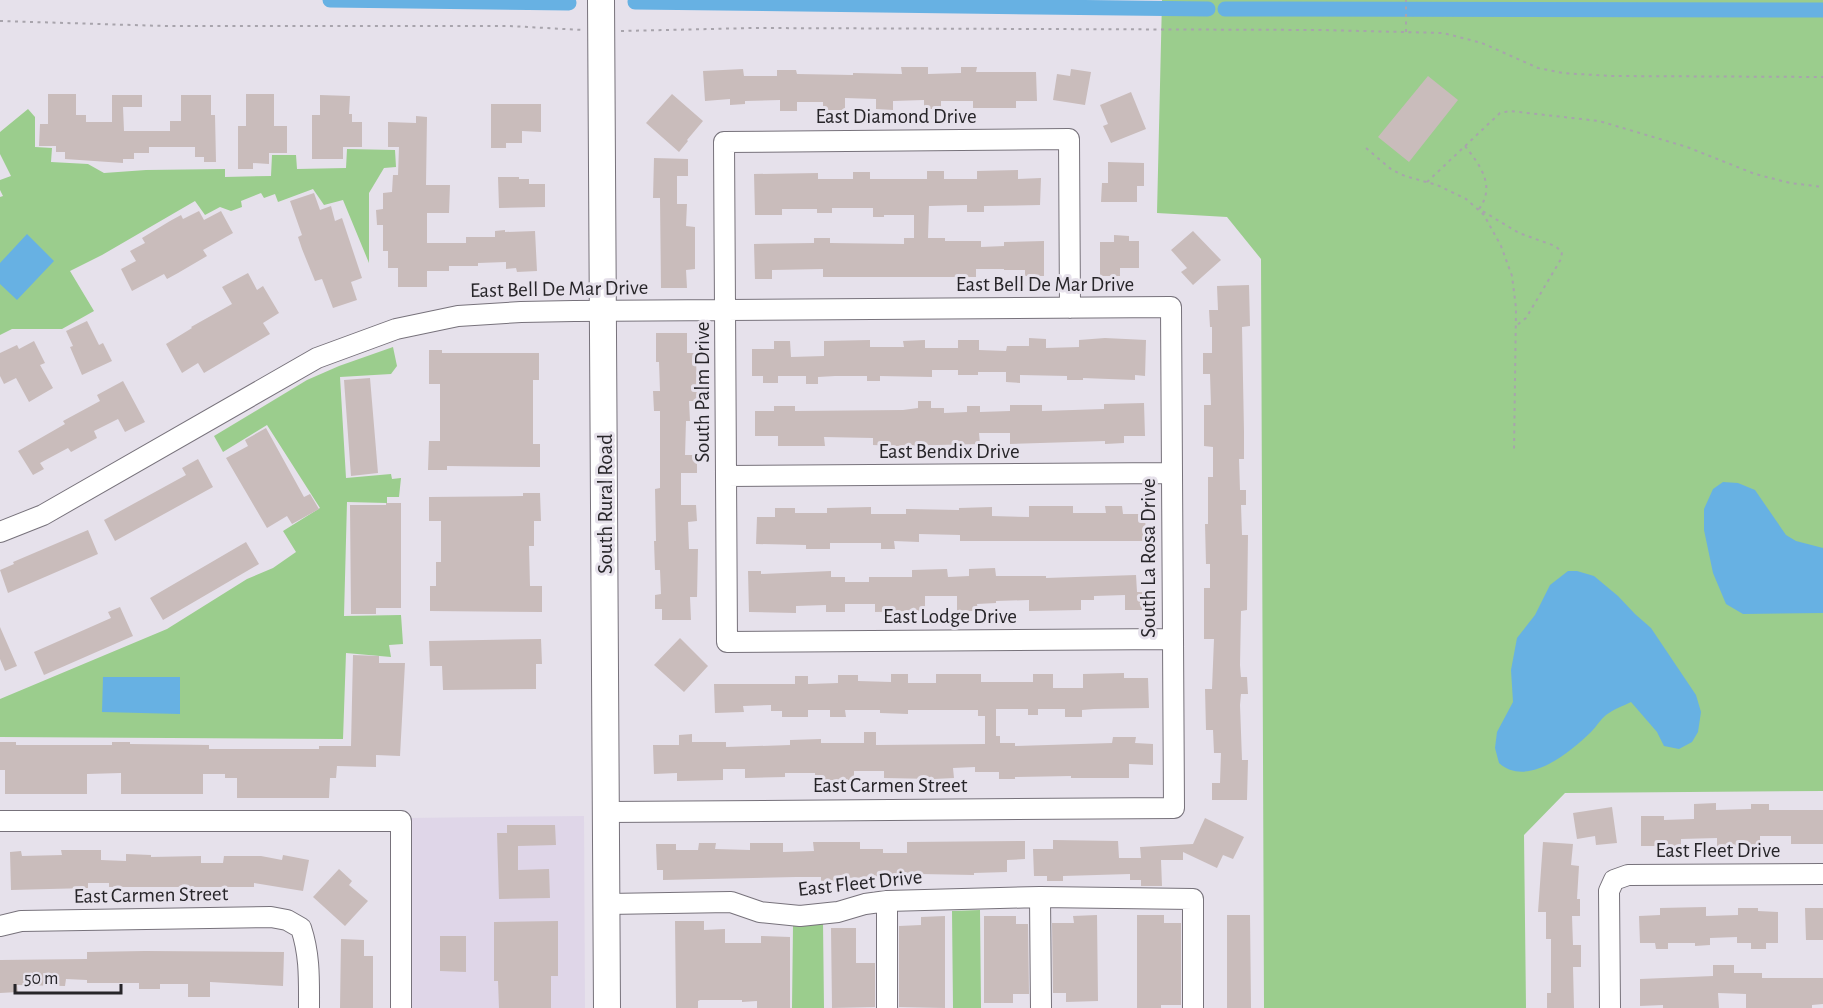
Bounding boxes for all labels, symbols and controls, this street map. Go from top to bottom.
street label: East Diamond Drive [815,106,977,127]
street label: East Bell De Mar Drive [956,274,1134,295]
street label: East Bell De Mar Drive [470,277,648,301]
street label: South Palm Drive [692,322,713,462]
street label: South Rural Road [595,434,616,574]
street label: East Bendix Drive [878,441,1020,462]
street label: South La Rosa Drive [1138,478,1159,638]
street label: East Lodge Drive [883,606,1017,627]
street label: East Carmen Street [813,775,968,796]
street label: East Fleet Drive [1656,840,1780,861]
street label: East Fleet Drive [797,866,923,900]
street label: East Carmen Street [73,883,229,907]
scale bar [15,957,122,995]
text: 50 m [24,970,58,988]

